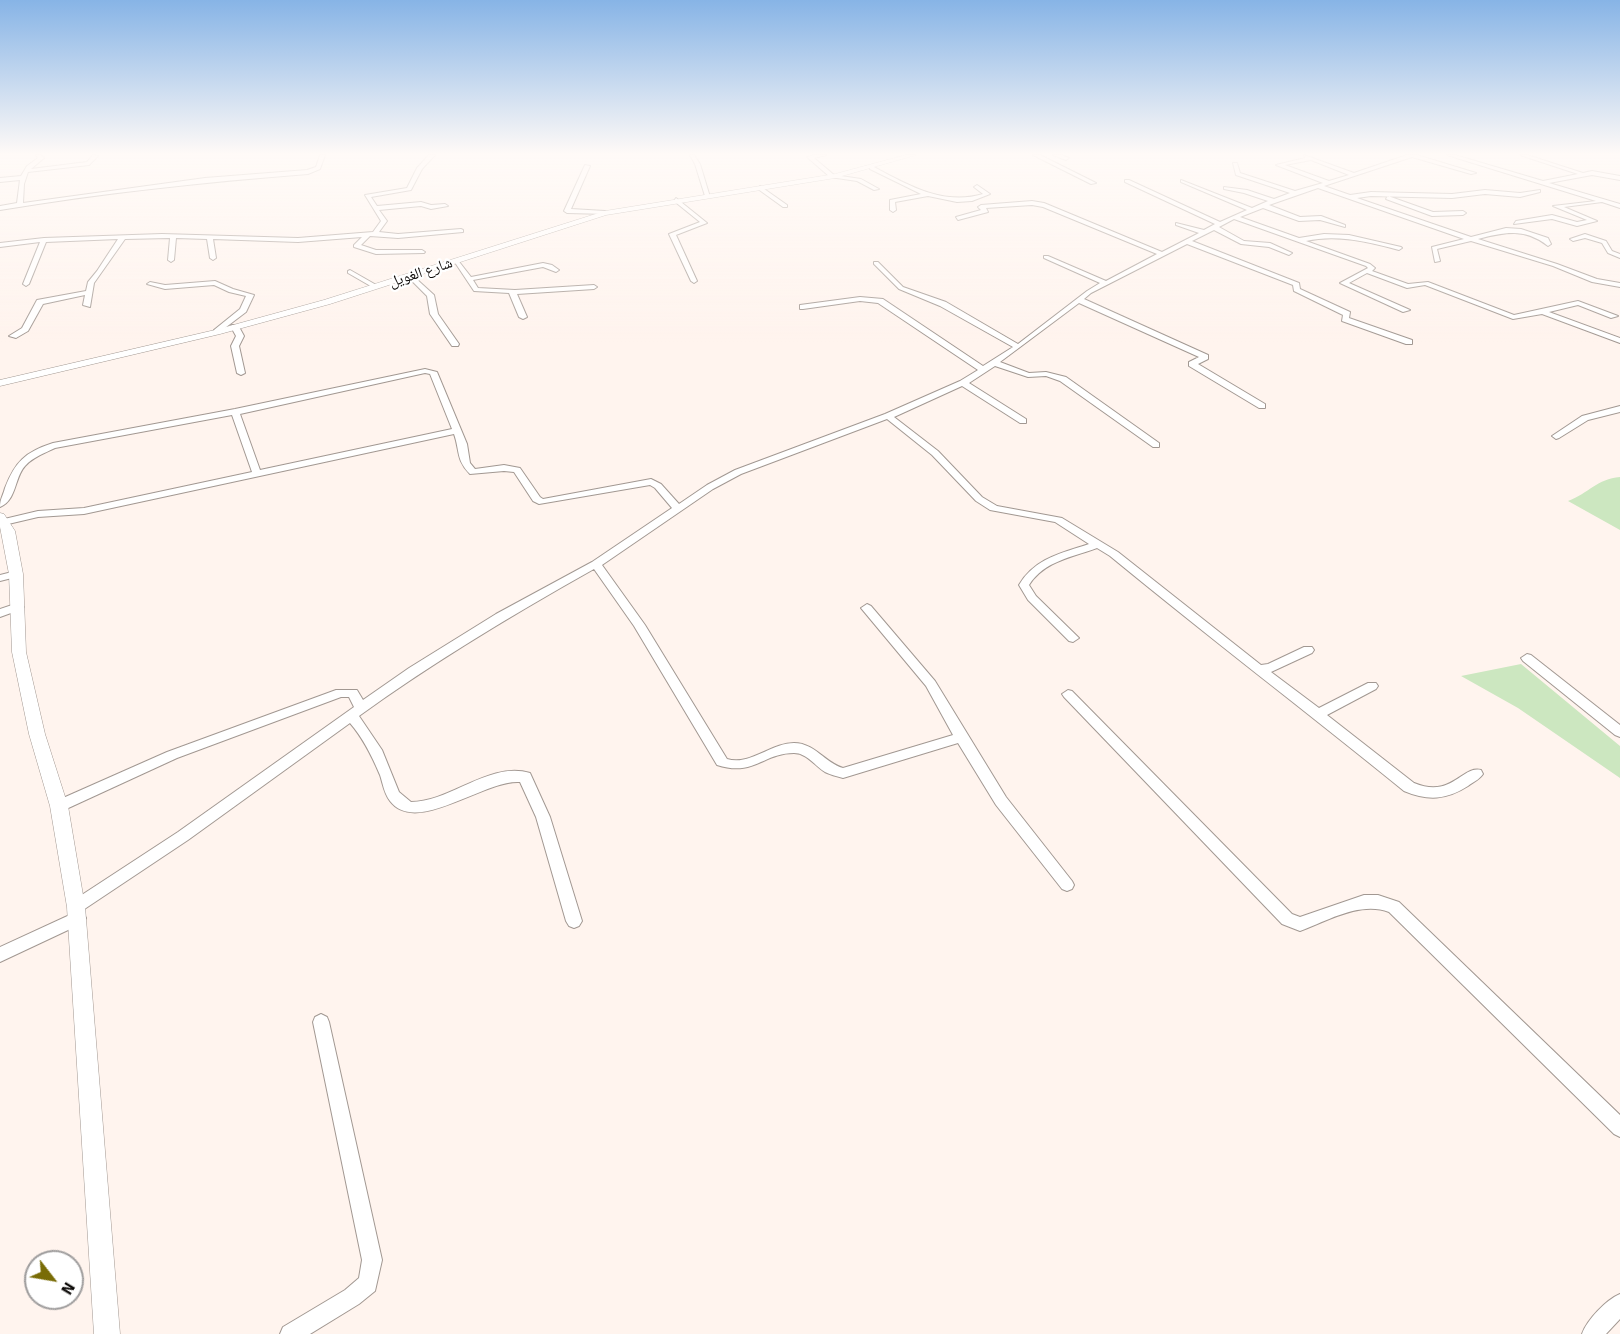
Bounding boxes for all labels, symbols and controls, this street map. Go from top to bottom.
street label: شارع الغويل [387,254,455,292]
north arrow [24,1250,84,1310]
text: N [56,1278,79,1298]

